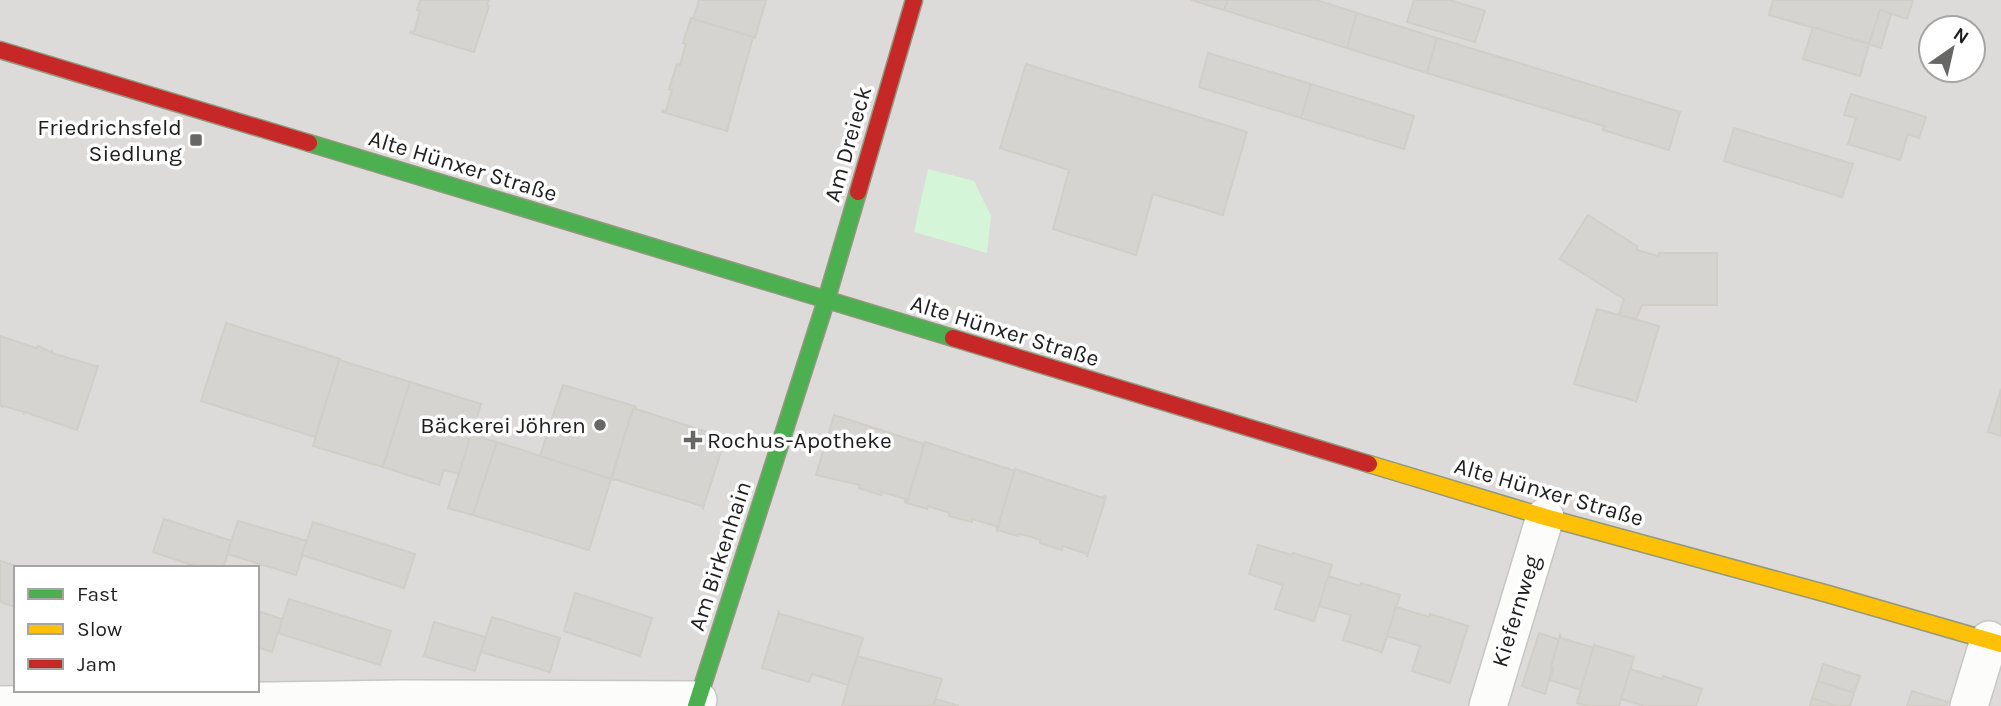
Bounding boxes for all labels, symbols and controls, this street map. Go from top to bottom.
north arrow [1917,14,1987,84]
text: N [1949,23,1973,49]
street label: Am Dreieck [819,83,877,205]
place label: Friedrichsfeld Siedlung [37,114,182,167]
street label: Alte Hünxer Straße [366,125,560,207]
marker: Friedrichsfeld Siedlung [188,132,204,148]
street label: Alte Hünxer Straße [908,290,1102,372]
place label: Bäckerei Jöhren [420,412,586,439]
marker: Bäckerei Jöhren [592,417,608,433]
place label: Rochus-Apotheke [707,427,892,454]
marker: Rochus-Apotheke [685,432,701,448]
street label: Alte Hünxer Straße [1451,452,1647,532]
street label: Am Birkenhain [683,478,757,634]
street label: Kiefernweg [1486,552,1546,670]
legend [14,566,259,692]
text: Fast [77,582,118,606]
text: Slow [77,617,122,641]
text: Jam [77,652,117,676]

